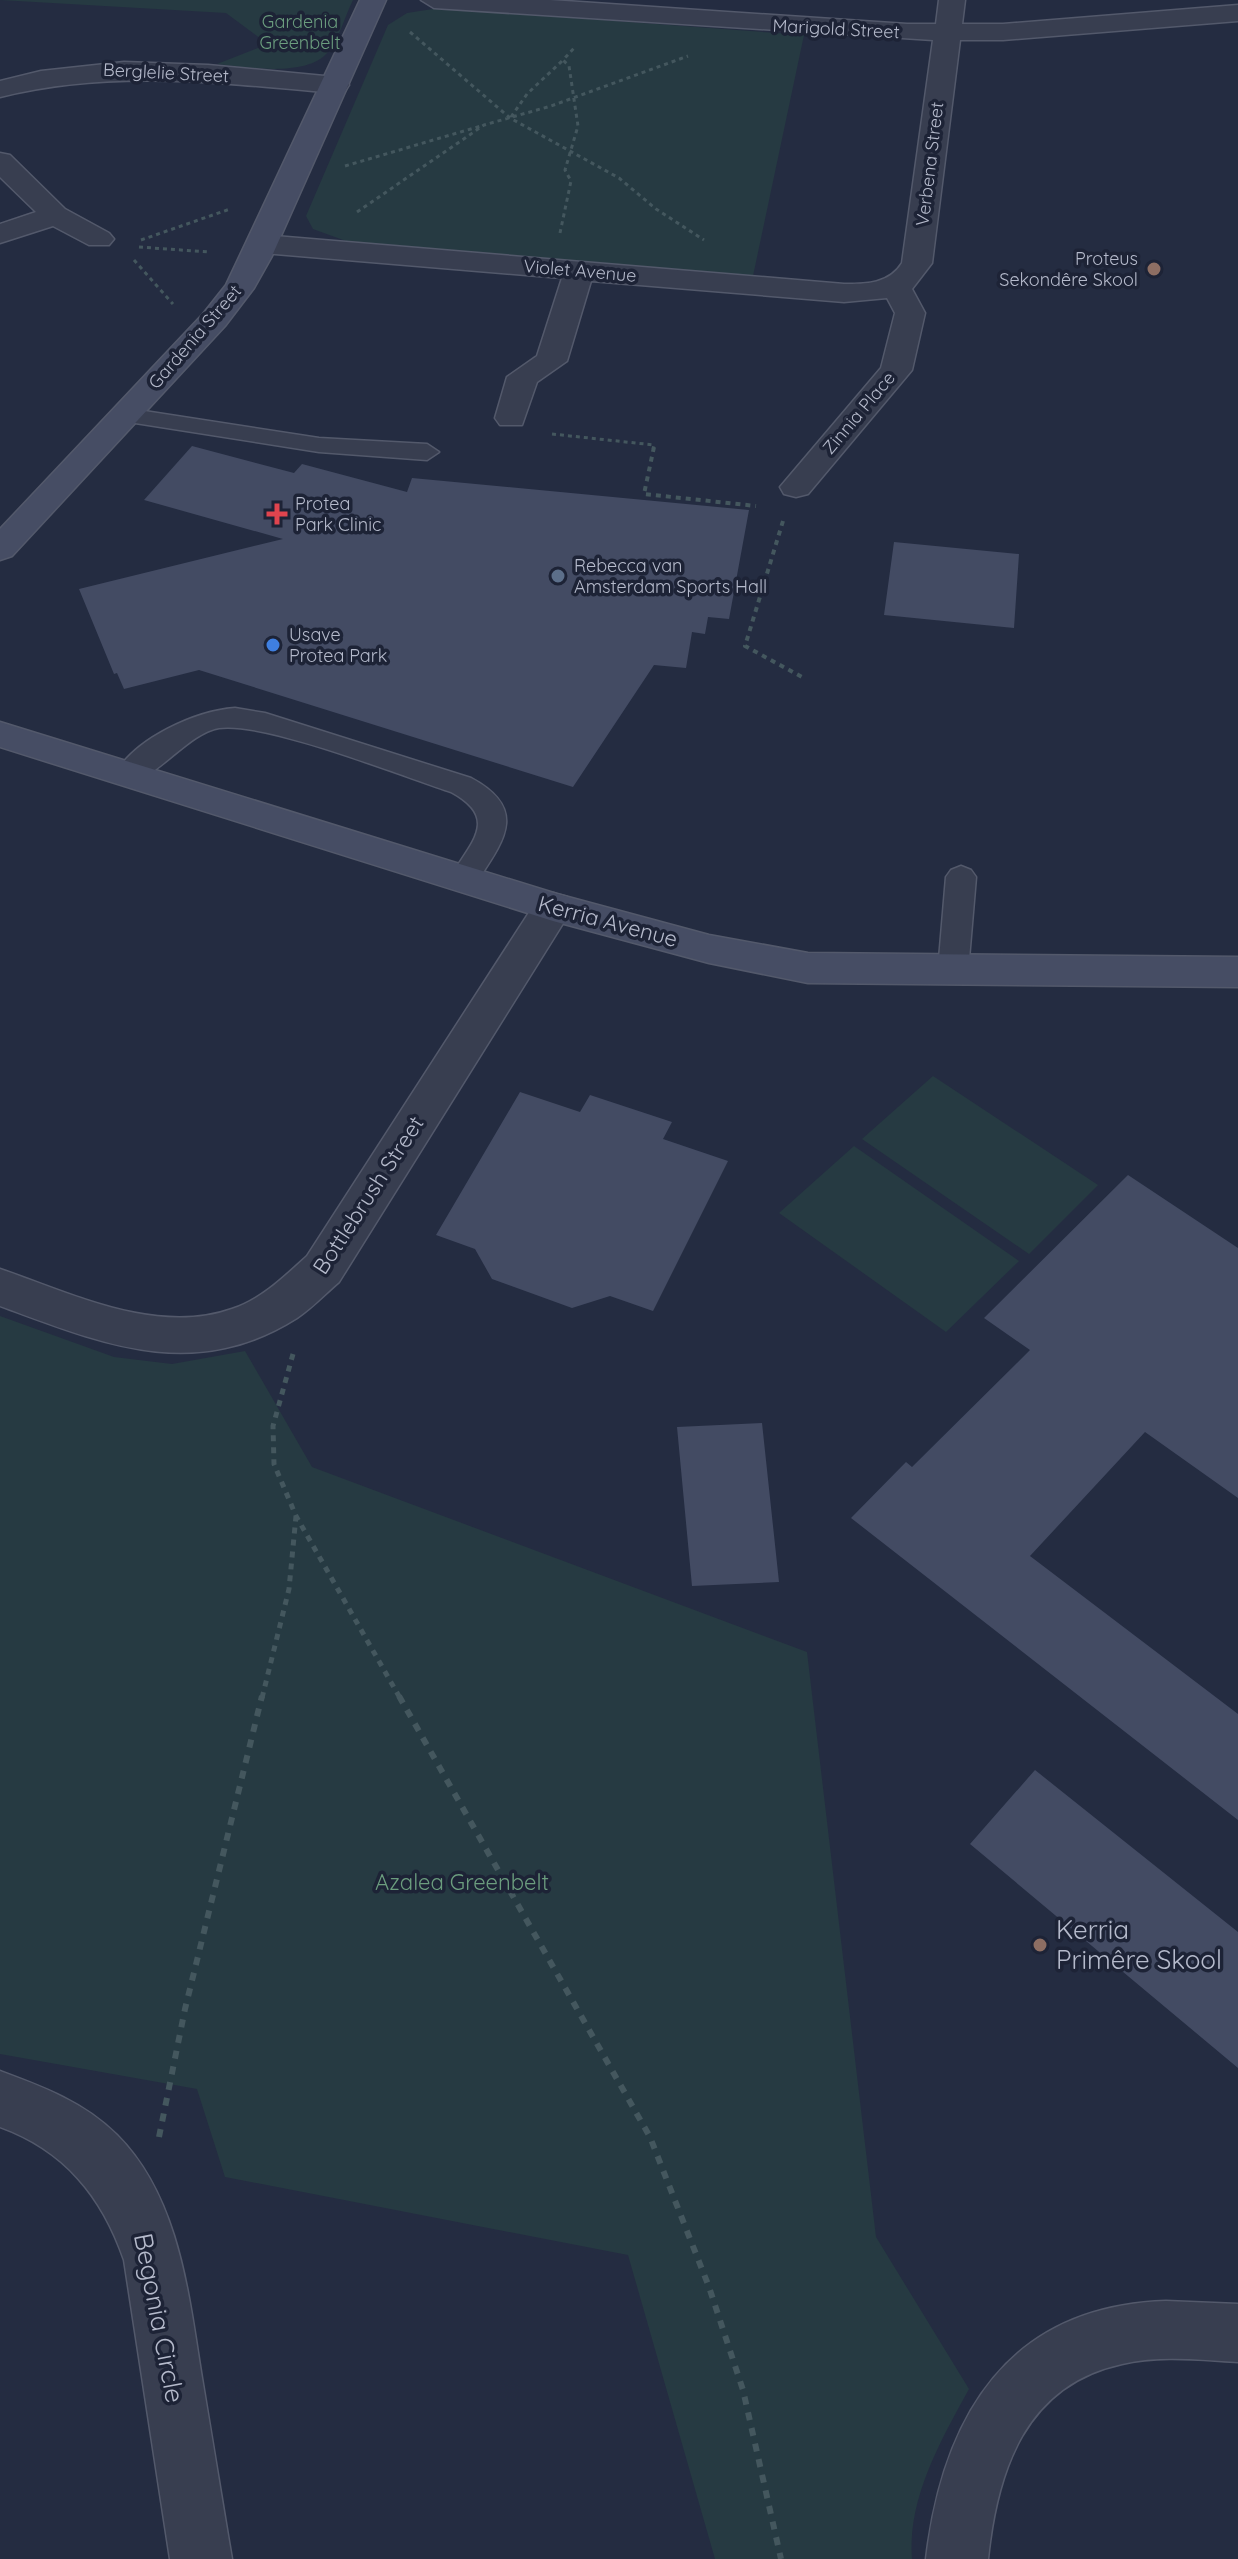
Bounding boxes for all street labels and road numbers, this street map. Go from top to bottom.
street label: Marigold Street [772,14,900,43]
street label: Berglelie Street [102,58,230,87]
street label: Verbena Street [910,100,949,227]
street label: Violet Avenue [523,254,638,287]
street label: Gardenia Street [143,280,246,393]
street label: Zinnia Place [817,367,900,459]
street label: Kerria Avenue [535,889,681,953]
street label: Bottlebrush Street [306,1111,430,1279]
street label: Begonia Circle [127,2230,192,2406]

